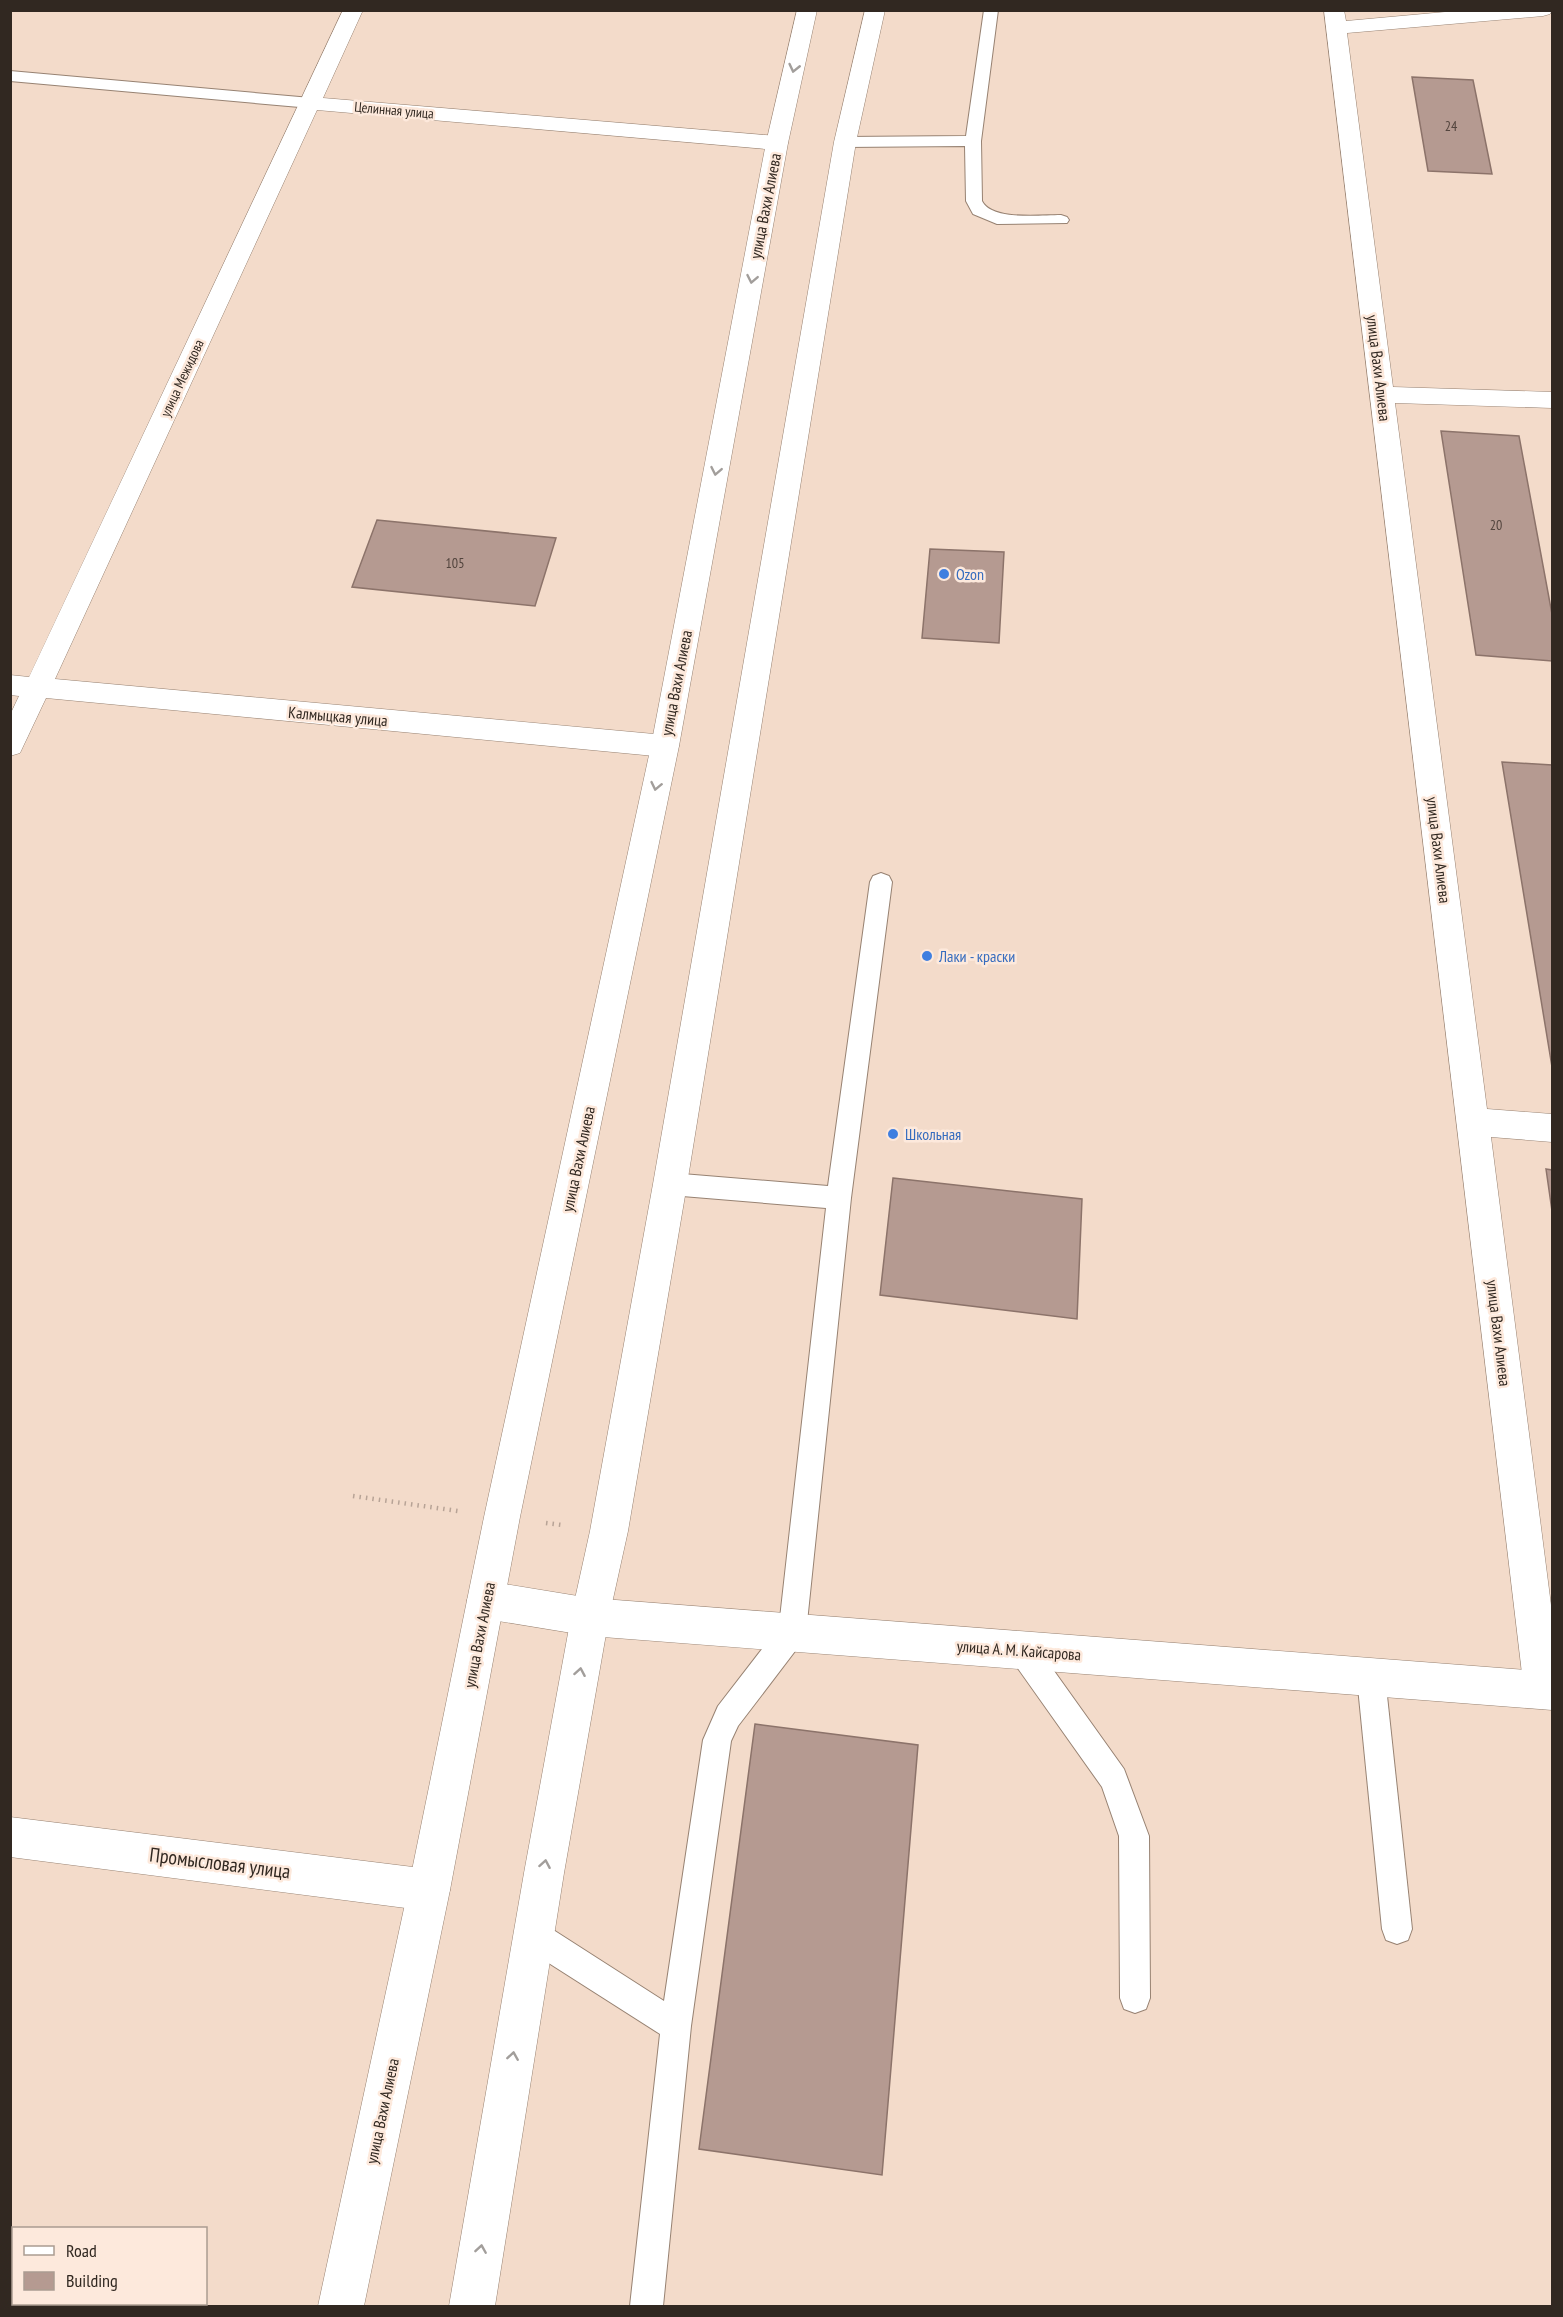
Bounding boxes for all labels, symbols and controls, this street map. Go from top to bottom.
one-way arrow [788,62,801,72]
street label: Целинная улица [354,98,434,122]
house number: 24 [1445,117,1458,135]
street label: улица Вахи Алиева [745,151,785,261]
one-way arrow [746,275,758,284]
street label: улица Вахи Алиева [1363,314,1395,422]
street label: улица Межидова [156,336,208,420]
one-way arrow [710,466,723,476]
house number: 20 [1490,516,1502,534]
house number: 105 [446,554,464,572]
place label: Ozon [956,564,984,584]
marker: Ozon [937,567,951,581]
street label: улица Вахи Алиева [656,628,696,738]
street label: Калмыцкая улица [287,702,389,730]
one-way arrow [651,781,664,791]
street label: улица Вахи Алиева [1423,796,1455,904]
place label: Лаки - краски [938,946,1015,966]
marker: Лаки - краски [920,949,934,963]
street label: улица Вахи Алиева [557,1105,599,1213]
place label: Школьная [905,1124,961,1144]
marker: Школьная [886,1127,900,1141]
street label: улица Вахи Алиева [1483,1279,1515,1387]
street label: улица Вахи Алиева [459,1580,499,1690]
street label: улица А. М. Кайсарова [956,1636,1082,1664]
one-way arrow [573,1667,586,1677]
street label: Промысловая улица [148,1841,292,1885]
one-way arrow [538,1859,551,1869]
one-way arrow [506,2052,519,2062]
street label: улица Вахи Алиева [361,2057,403,2165]
legend [12,2227,207,2305]
text: Road [66,2239,97,2262]
one-way arrow [475,2244,487,2253]
text: Building [66,2269,118,2292]

